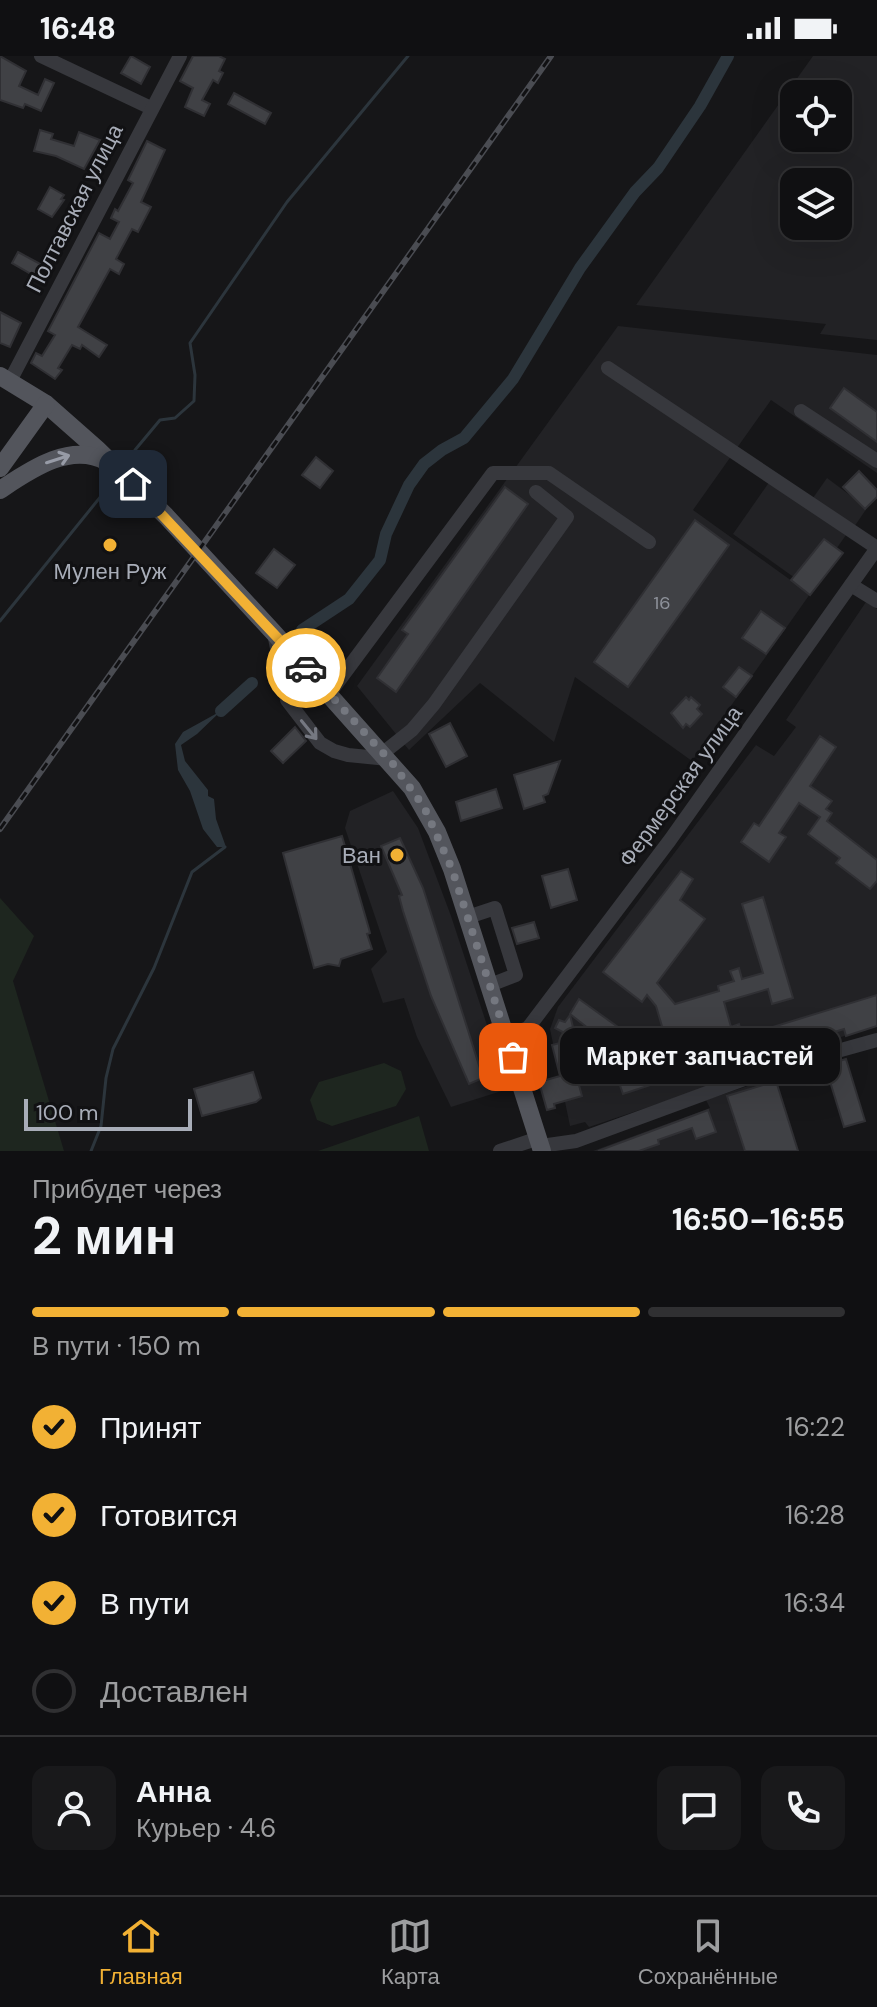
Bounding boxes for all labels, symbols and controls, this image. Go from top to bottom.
text: 16:48 [40,9,116,48]
map controls [780,80,852,240]
button: locate [780,80,852,152]
street label: Полтавская улица [19,118,130,297]
button: layers [780,168,852,240]
pin [99,450,167,518]
one-way arrow [46,451,71,466]
icon: home [111,462,155,506]
marker: Мулен Руж [101,536,119,554]
place label: Мулен Руж [54,557,167,586]
house number: 16 [654,591,670,615]
courier [266,628,346,708]
icon: car [284,646,328,690]
street label: Фермерская улица [612,699,749,873]
one-way arrow [300,719,318,740]
place label: Ван [342,841,381,870]
marker: Ван [388,846,406,864]
pin [479,1023,547,1091]
callout: Маркет запчастей [561,1029,841,1085]
icon: bag [491,1035,535,1079]
text: Маркет запчастей [586,1039,814,1073]
scale bar [24,1095,192,1131]
text: 100 m [36,1098,98,1127]
text: Прибудет через [32,1172,222,1206]
text: 16:50–16:55 [672,1200,845,1239]
text: 2 мин [32,1202,176,1270]
text: В пути · 150 m [32,1329,201,1363]
icon: check [32,1405,76,1449]
text: Принят [100,1408,202,1447]
text: 16:22 [785,1410,845,1444]
icon: check [32,1493,76,1537]
text: Готовится [100,1496,238,1535]
text: 16:28 [785,1498,845,1532]
icon: check [32,1581,76,1625]
text: В пути [100,1584,190,1623]
text: 16:34 [784,1586,845,1620]
text: Доставлен [100,1672,248,1711]
button: person [32,1766,116,1850]
button: chat [657,1766,741,1850]
button: phone [761,1766,845,1850]
text: Анна [136,1772,211,1811]
text: Курьер · 4.6 [136,1811,276,1845]
tab: Главная [99,1914,183,1991]
tab: Карта [381,1914,440,1991]
tab: Сохранённые [638,1914,778,1991]

